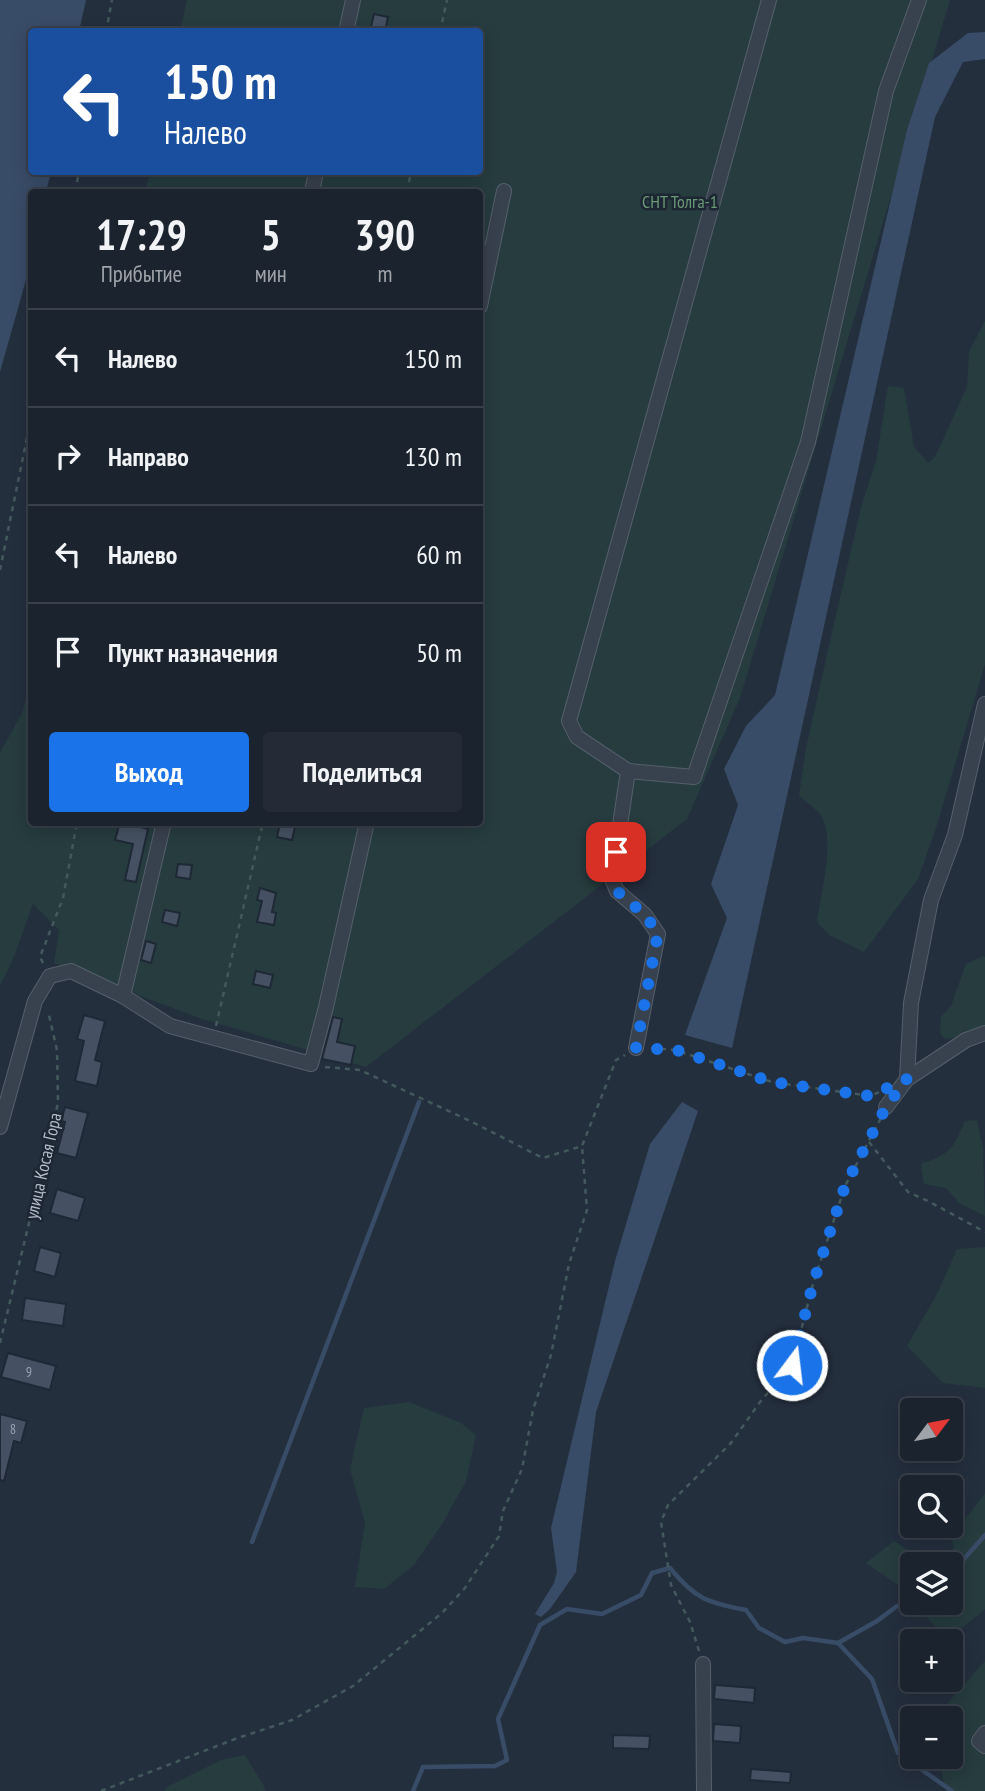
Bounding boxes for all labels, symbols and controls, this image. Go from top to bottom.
text: 150 m [164,49,277,113]
icon: left [49,56,140,147]
text: Налево [164,111,247,153]
park label: СНТ Толга-1 [642,190,718,213]
text: 17:29 [96,207,187,262]
text: 5 [261,207,281,262]
text: 390 [355,207,415,262]
text: Прибытие [101,259,182,288]
text: мин [255,259,287,288]
text: m [377,259,392,288]
icon: left [49,339,87,377]
text: Налево [108,342,177,375]
text: 150 m [404,342,462,375]
icon: right [49,437,87,475]
text: Направо [108,440,189,473]
text: 130 m [404,440,462,473]
icon: left [49,535,87,573]
text: Налево [108,538,177,571]
text: 60 m [416,538,462,571]
icon: arrive [49,633,87,671]
text: Пункт назначения [108,636,278,669]
text: 50 m [416,636,462,669]
button: Выход [49,732,249,812]
button: Поделиться [263,732,462,812]
pin [586,822,646,882]
icon: arrive [597,833,635,871]
street label: улица Косая Гора [20,1111,66,1221]
position arrow [755,1328,829,1402]
house number: 9 [26,1363,32,1381]
north arrow [900,1398,962,1461]
map controls [900,1398,963,1769]
house number: 8 [10,1420,16,1438]
button: search [900,1475,963,1538]
button: layers [900,1552,963,1615]
button: + [900,1629,963,1692]
button: − [900,1706,963,1769]

